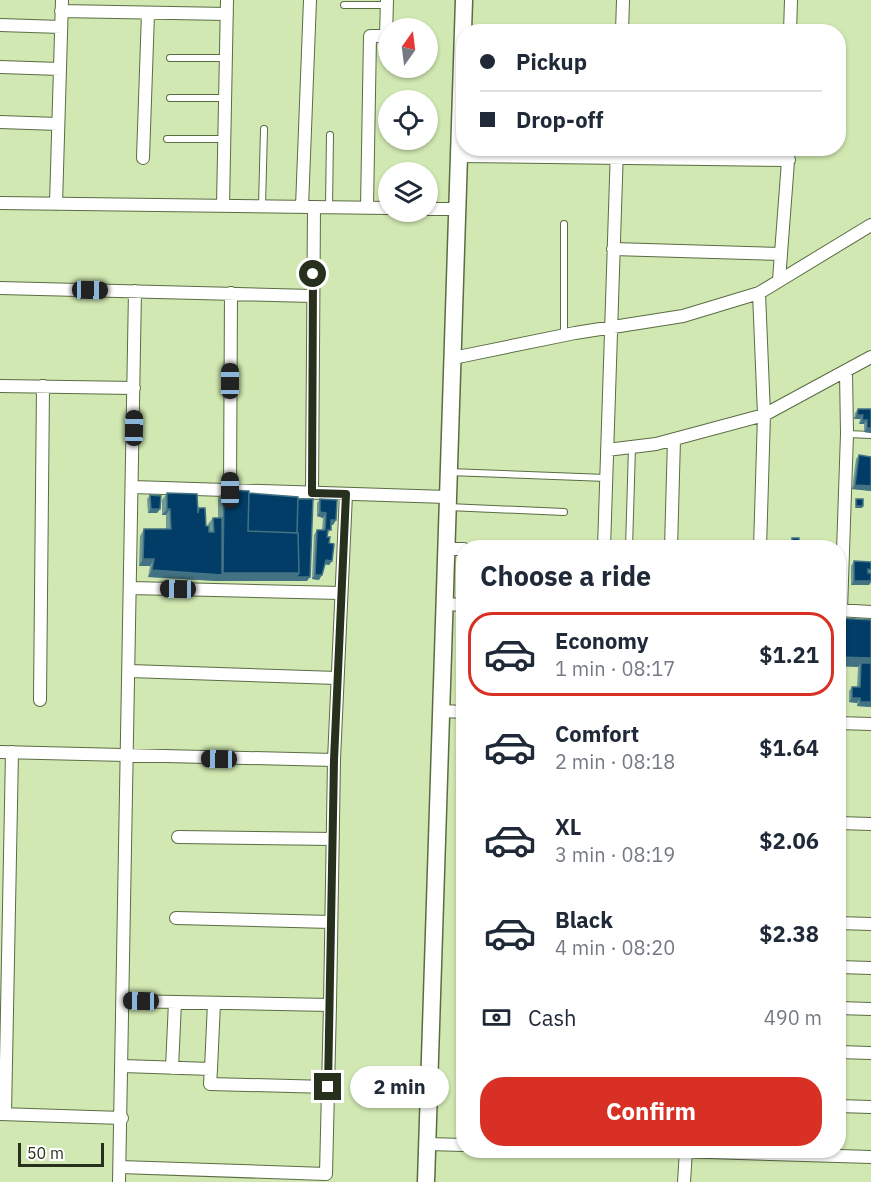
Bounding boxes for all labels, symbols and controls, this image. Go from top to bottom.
north arrow [378,18,438,78]
map controls [378,18,438,222]
text: Pickup [516,47,587,76]
button: locate [378,90,438,150]
text: Drop-off [516,105,603,134]
button: layers [378,162,438,222]
route start [299,260,326,287]
car [72,281,108,299]
car [221,363,239,399]
car [125,410,143,446]
car [221,472,239,508]
text: Choose a ride [480,558,651,593]
car [160,580,196,598]
text: Economy [555,626,649,655]
icon: car [483,627,537,681]
text: $1.21 [759,640,819,669]
text: 1 min · 08:17 [555,655,675,682]
text: Comfort [555,719,639,748]
icon: car [483,720,537,774]
text: $1.64 [759,733,819,762]
text: 2 min · 08:18 [555,748,675,775]
car [201,750,237,768]
text: XL [555,812,581,841]
icon: car [483,813,537,867]
text: $2.06 [759,826,819,855]
text: 3 min · 08:19 [555,841,675,868]
text: Black [555,905,613,934]
icon: car [483,906,537,960]
text: $2.38 [759,919,819,948]
text: 4 min · 08:20 [555,934,675,961]
car [123,992,159,1010]
icon: cash [480,1001,513,1034]
text: Cash [528,1003,577,1032]
text: 490 m [764,1004,822,1031]
callout: 2 min [349,1066,448,1108]
route end [314,1073,341,1100]
text: 2 min [373,1073,426,1100]
button: Confirm [480,1077,822,1146]
scale bar [18,1140,104,1168]
text: 50 m [27,1143,64,1163]

